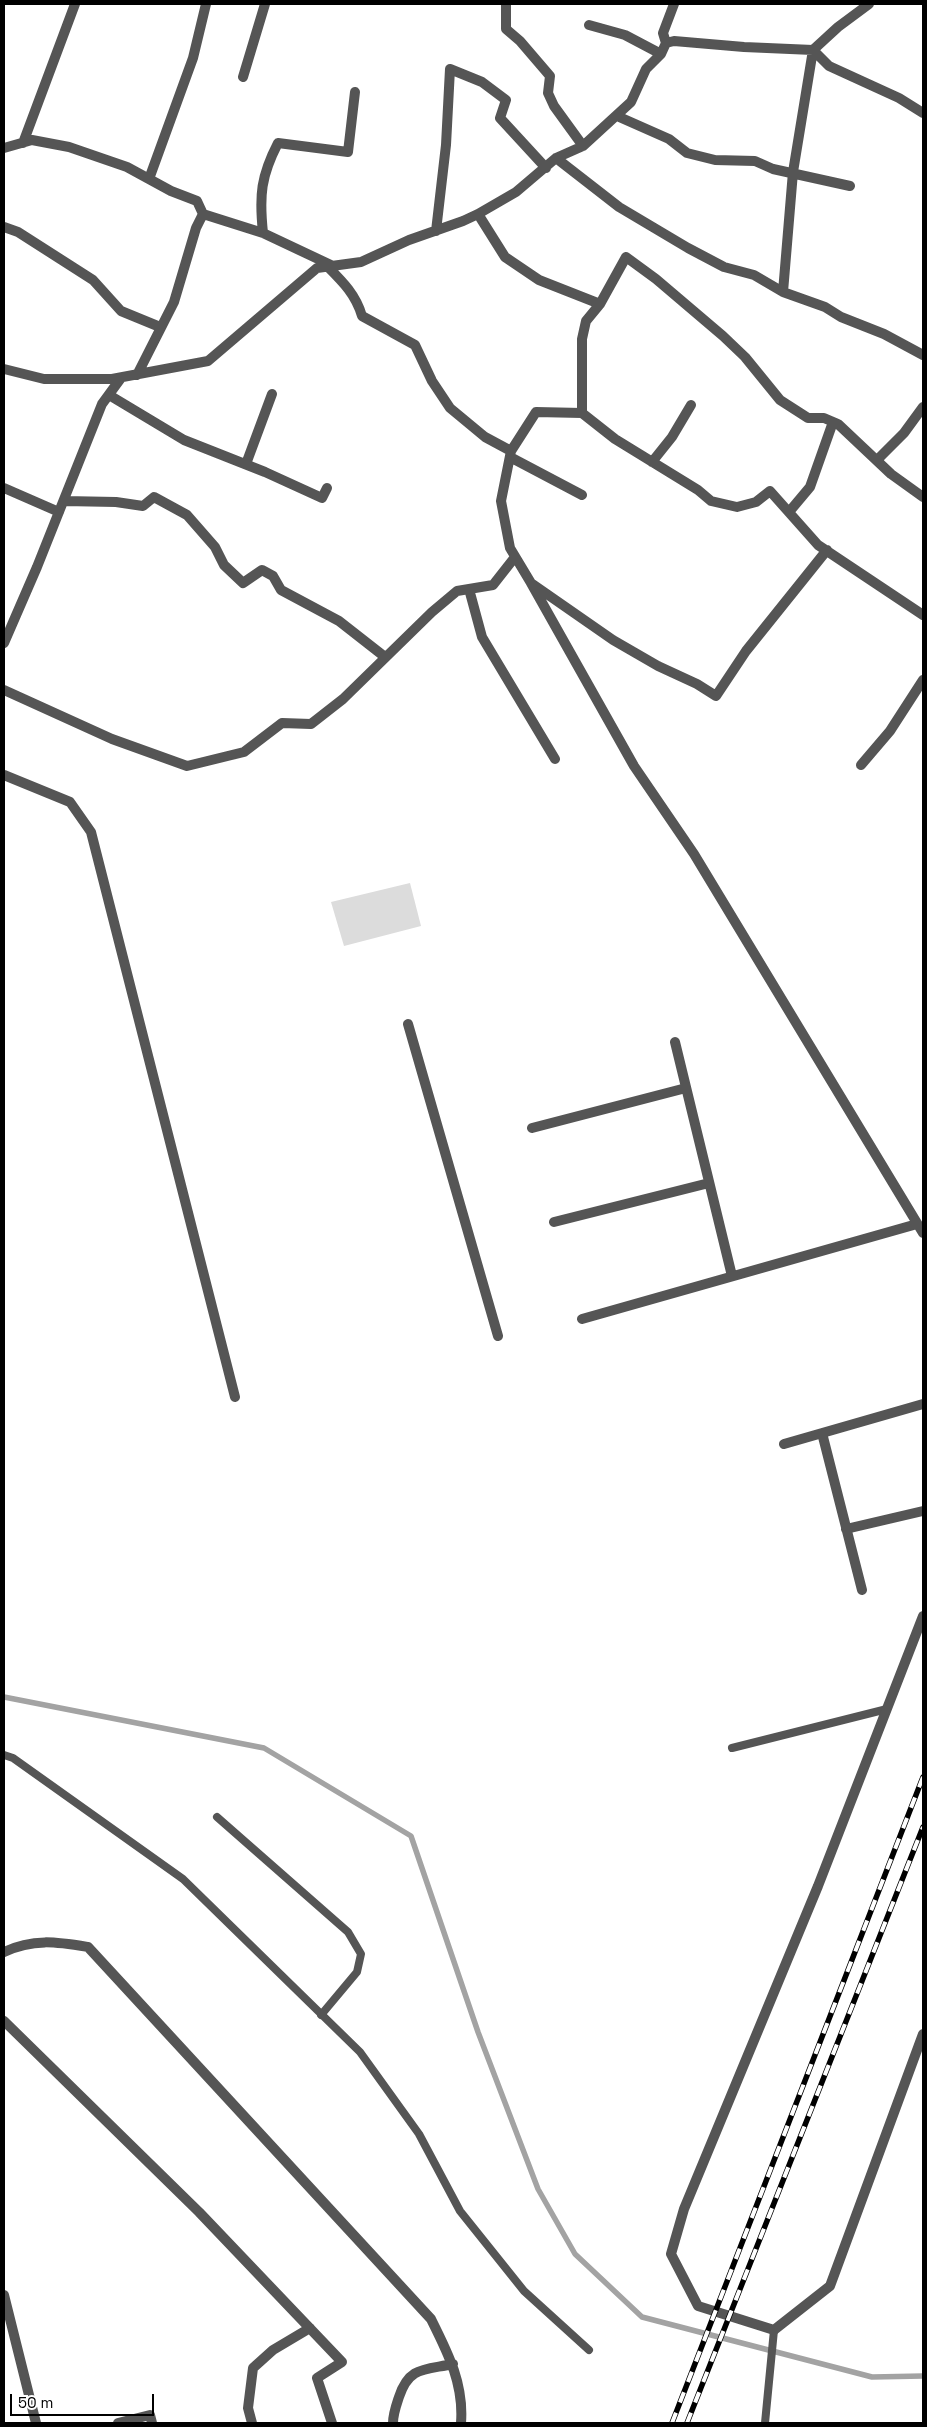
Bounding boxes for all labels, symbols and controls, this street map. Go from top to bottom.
scale bar [12,2384,156,2416]
text: 50 m [18,2393,53,2412]

